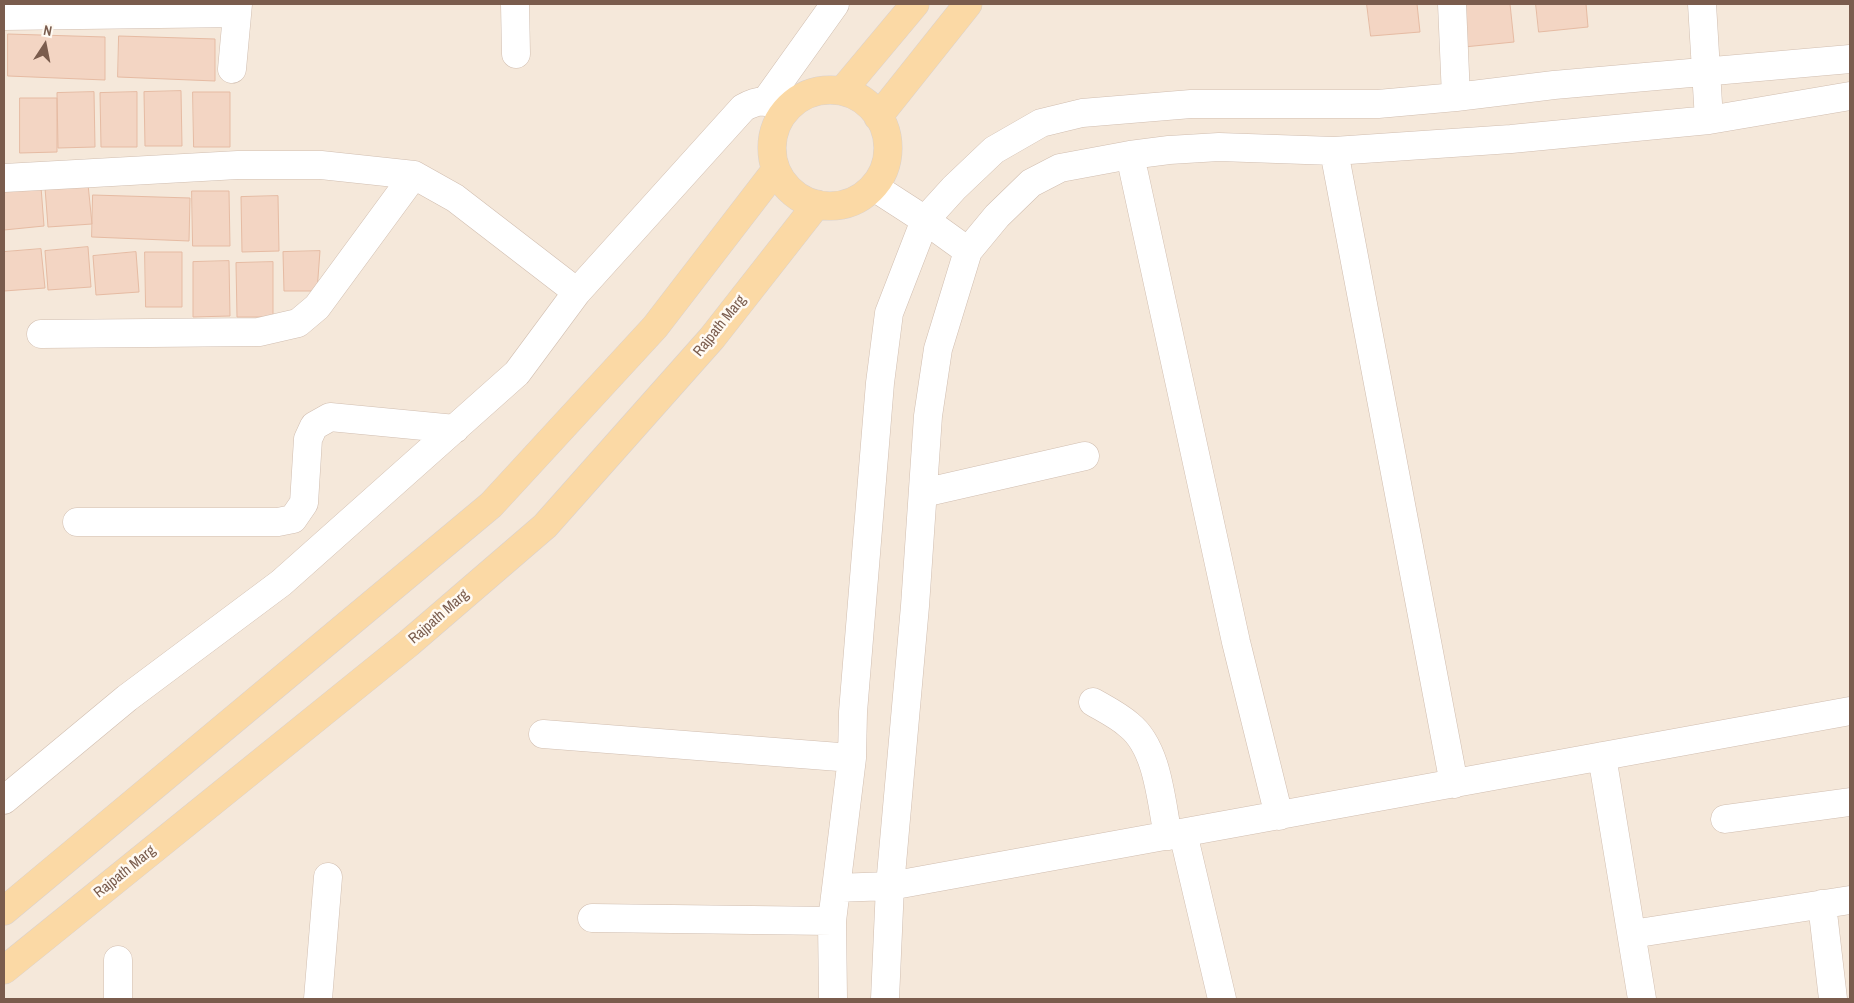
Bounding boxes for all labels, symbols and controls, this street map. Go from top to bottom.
north arrow [20,20,70,70]
text: N [42,21,54,40]
street label: Rajpath Marg [690,292,750,360]
street label: Rajpath Marg [405,586,473,648]
street label: Rajpath Marg [91,842,159,902]

